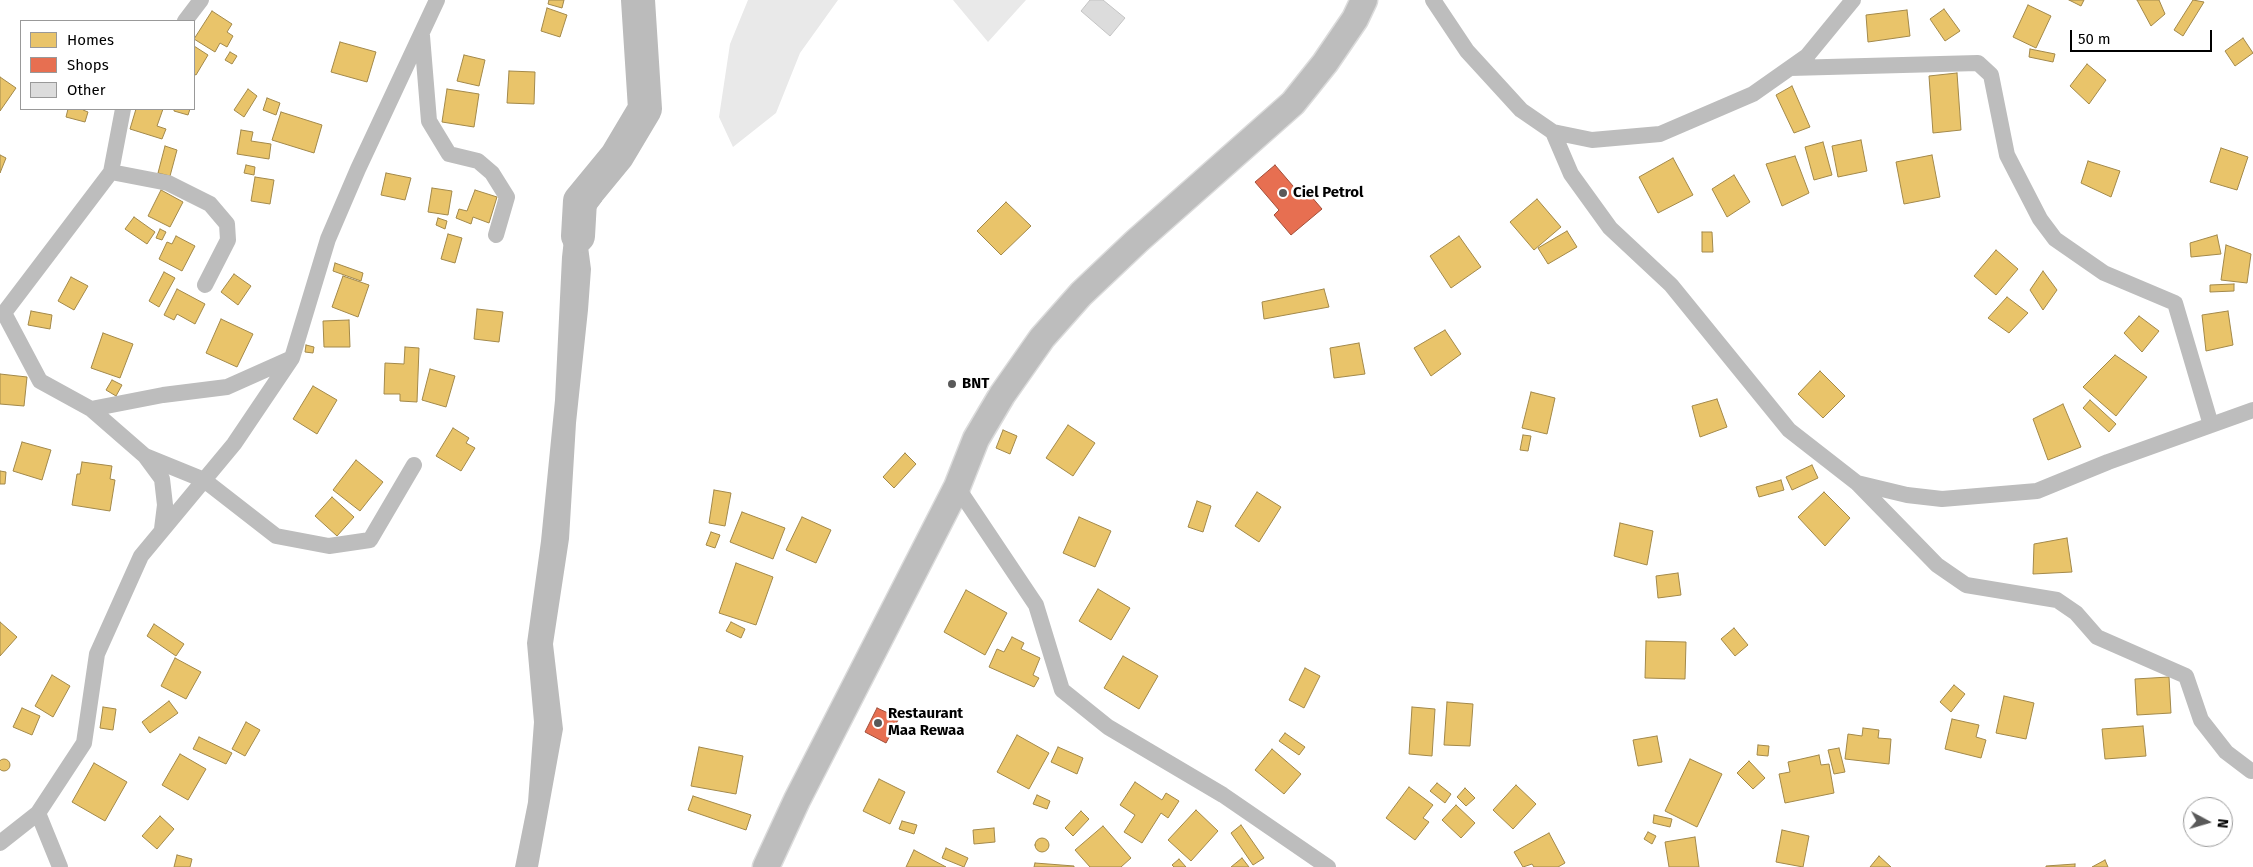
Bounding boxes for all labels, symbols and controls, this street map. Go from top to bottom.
legend [20,20,195,110]
scale bar [2073,20,2216,52]
text: 50 m [2078,30,2111,48]
text: Homes [67,31,114,49]
text: Shops [67,56,109,74]
text: Other [67,81,106,99]
place label: Ciel Petrol [1293,184,1364,202]
marker: Ciel Petrol [1277,187,1289,199]
place label: BNT [962,375,989,393]
marker: BNT [946,378,958,390]
place label: Restaurant Maa Rewaa [888,705,964,740]
marker: Restaurant Maa Rewaa [872,717,884,729]
north arrow [2183,797,2233,847]
text: N [2213,818,2231,829]

